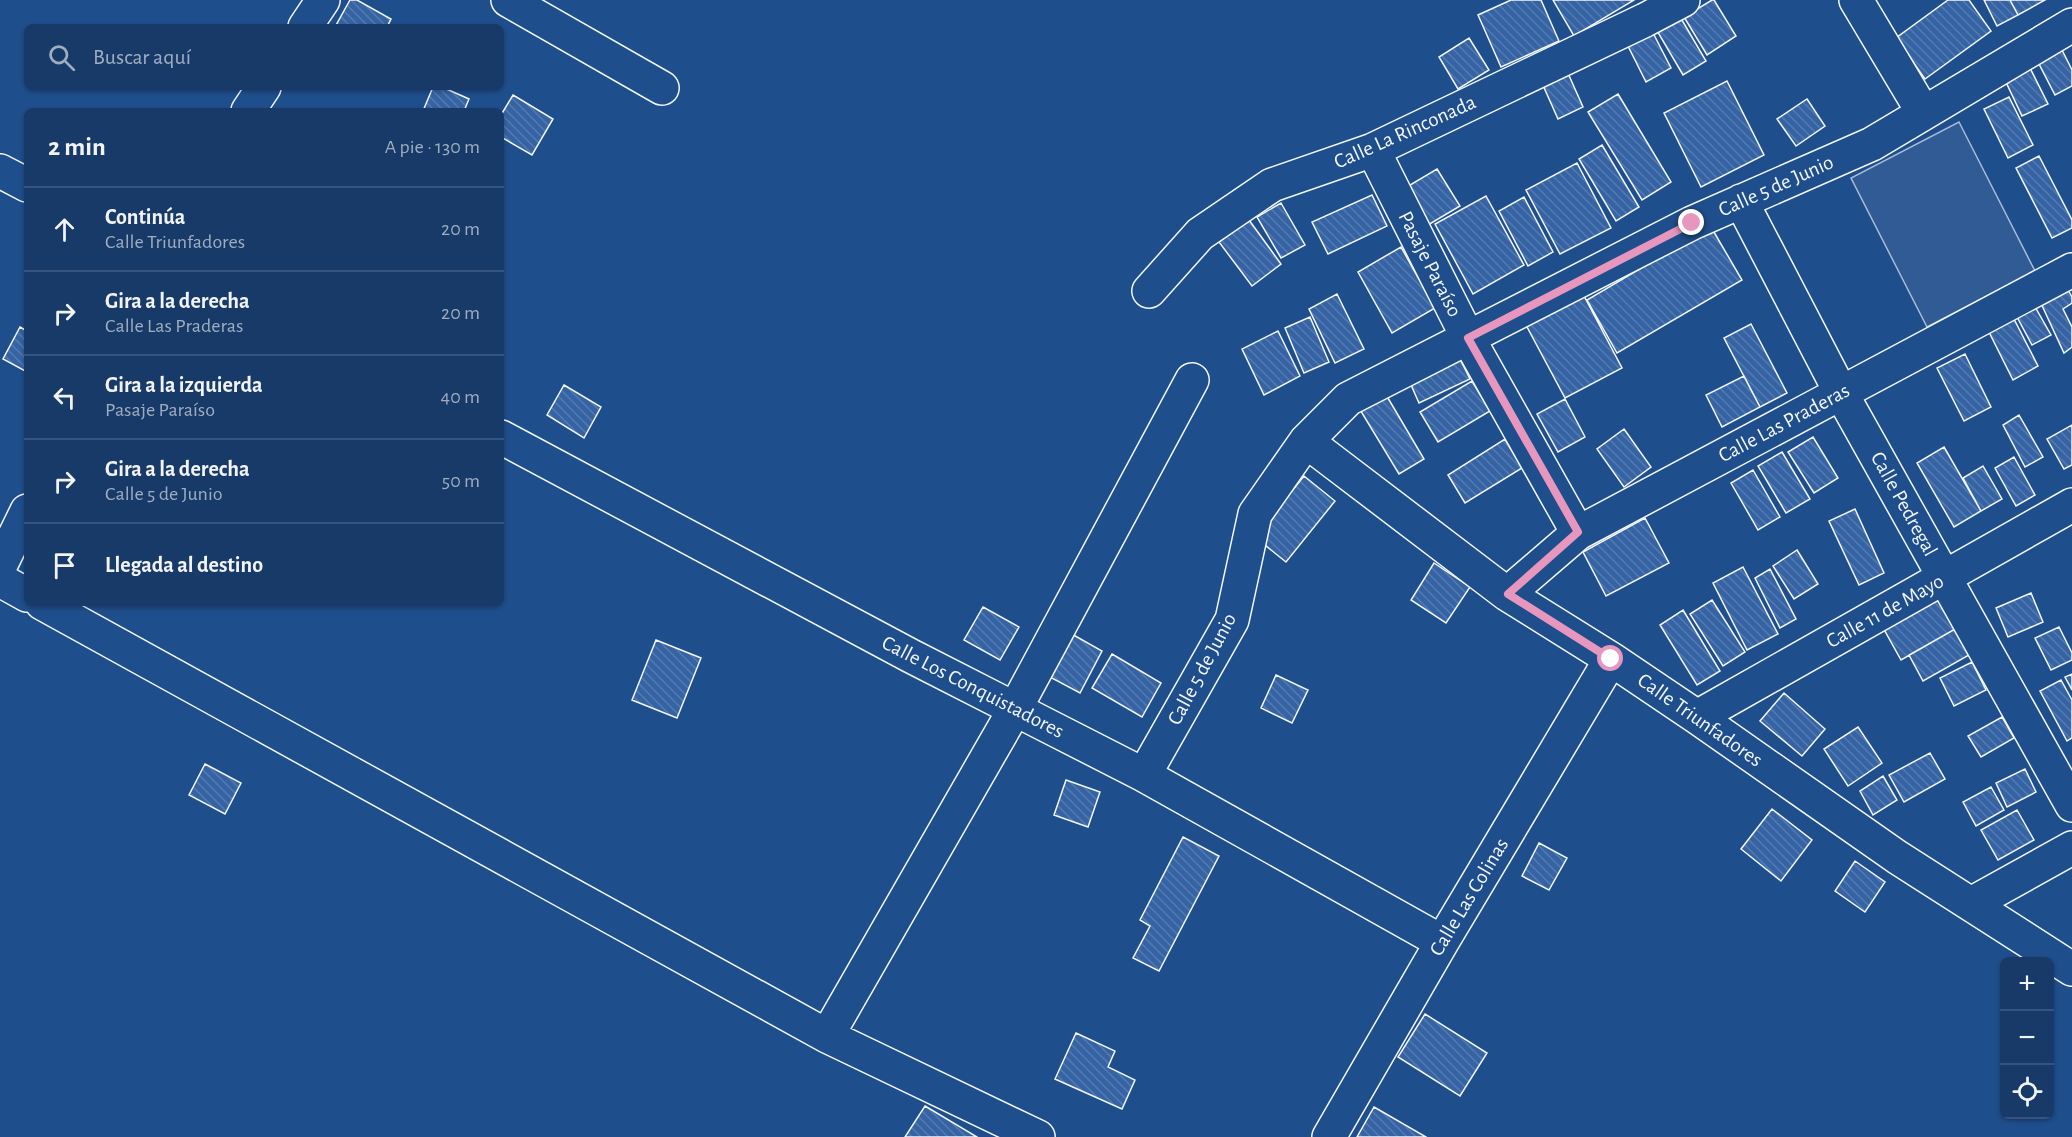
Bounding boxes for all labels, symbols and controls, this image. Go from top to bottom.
search box [24,24,504,90]
icon: search [45,41,78,74]
text: Buscar aquí [93,46,191,68]
street label: Calle La Rinconada [1331,91,1479,173]
text: 2 min [48,134,106,160]
text: A pie · 130 m [385,137,480,157]
street label: Calle 5 de Junio [1715,151,1837,221]
text: Continúa [105,206,185,228]
street label: Pasaje Paraíso [1394,208,1466,320]
route end [1678,209,1704,235]
icon: ahead [48,213,81,246]
text: 20 m [441,219,480,239]
text: Calle Triunfadores [105,232,245,252]
text: Gira a la derecha [105,290,250,312]
icon: right [48,297,81,330]
text: 20 m [441,303,480,323]
text: Calle Las Praderas [105,316,243,336]
text: Gira a la izquierda [105,374,263,396]
street label: Calle Las Praderas [1715,380,1853,466]
icon: left [48,381,81,414]
text: 40 m [441,387,480,407]
text: Pasaje Paraíso [105,400,215,420]
street label: Calle Pedregal [1867,448,1941,560]
text: Gira a la derecha [105,458,250,480]
icon: right [48,465,81,498]
text: 50 m [442,471,480,491]
text: Calle 5 de Junio [105,484,223,504]
icon: arrive [48,549,81,582]
text: Llegada al destino [105,554,263,576]
street label: Calle 11 de Mayo [1823,570,1947,652]
street label: Calle 5 de Junio [1164,610,1240,728]
street label: Calle Los Conquistadores [878,632,1068,742]
route start [1597,645,1623,671]
street label: Calle Triunfadores [1634,669,1766,771]
street label: Calle Las Colinas [1426,835,1512,959]
map controls [2000,957,2054,1119]
button: + [2000,957,2054,1011]
button: − [2000,1011,2054,1065]
button: locate [2000,1065,2054,1119]

